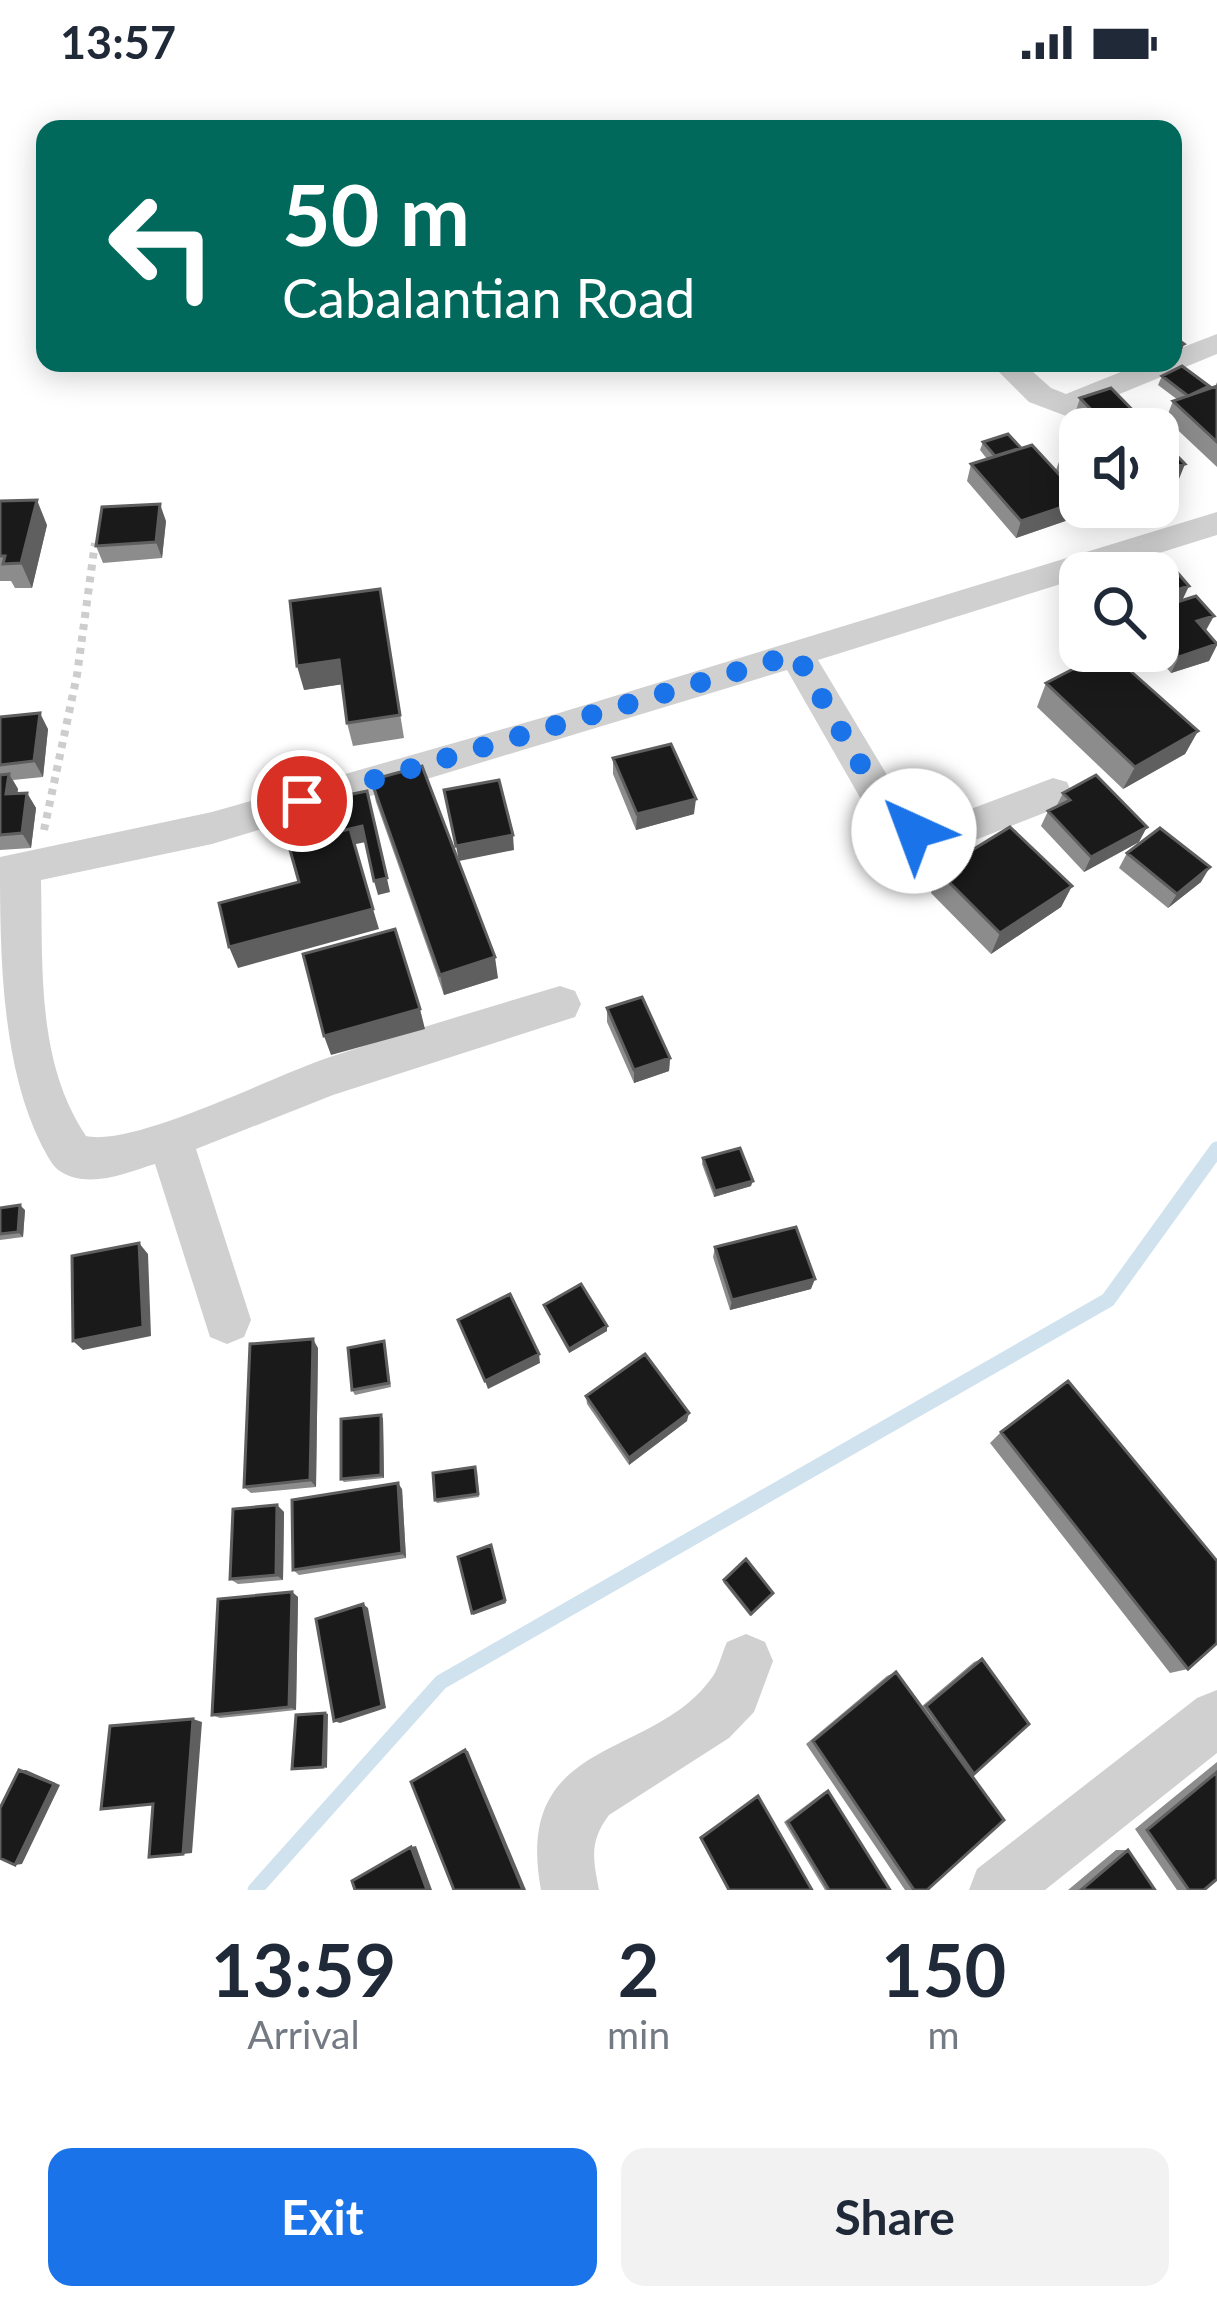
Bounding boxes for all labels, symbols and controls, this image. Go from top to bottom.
text: 13:57 [60,15,176,69]
text: 50 m [282,163,470,264]
icon: left [84,168,240,324]
text: Cabalantian Road [282,265,695,330]
map controls [1059,408,1179,672]
button: sound [1059,408,1179,528]
button: search [1059,552,1179,672]
pin [251,750,353,852]
icon: arrive [269,768,335,834]
position arrow [851,768,977,894]
text: 13:59 [211,1926,396,2012]
text: 2 [618,1926,660,2012]
text: 150 [881,1926,1006,2012]
text: Arrival [247,2011,360,2057]
text: min [607,2011,670,2057]
text: m [928,2011,960,2057]
button: Exit [48,2148,597,2286]
button: Share [621,2148,1169,2286]

